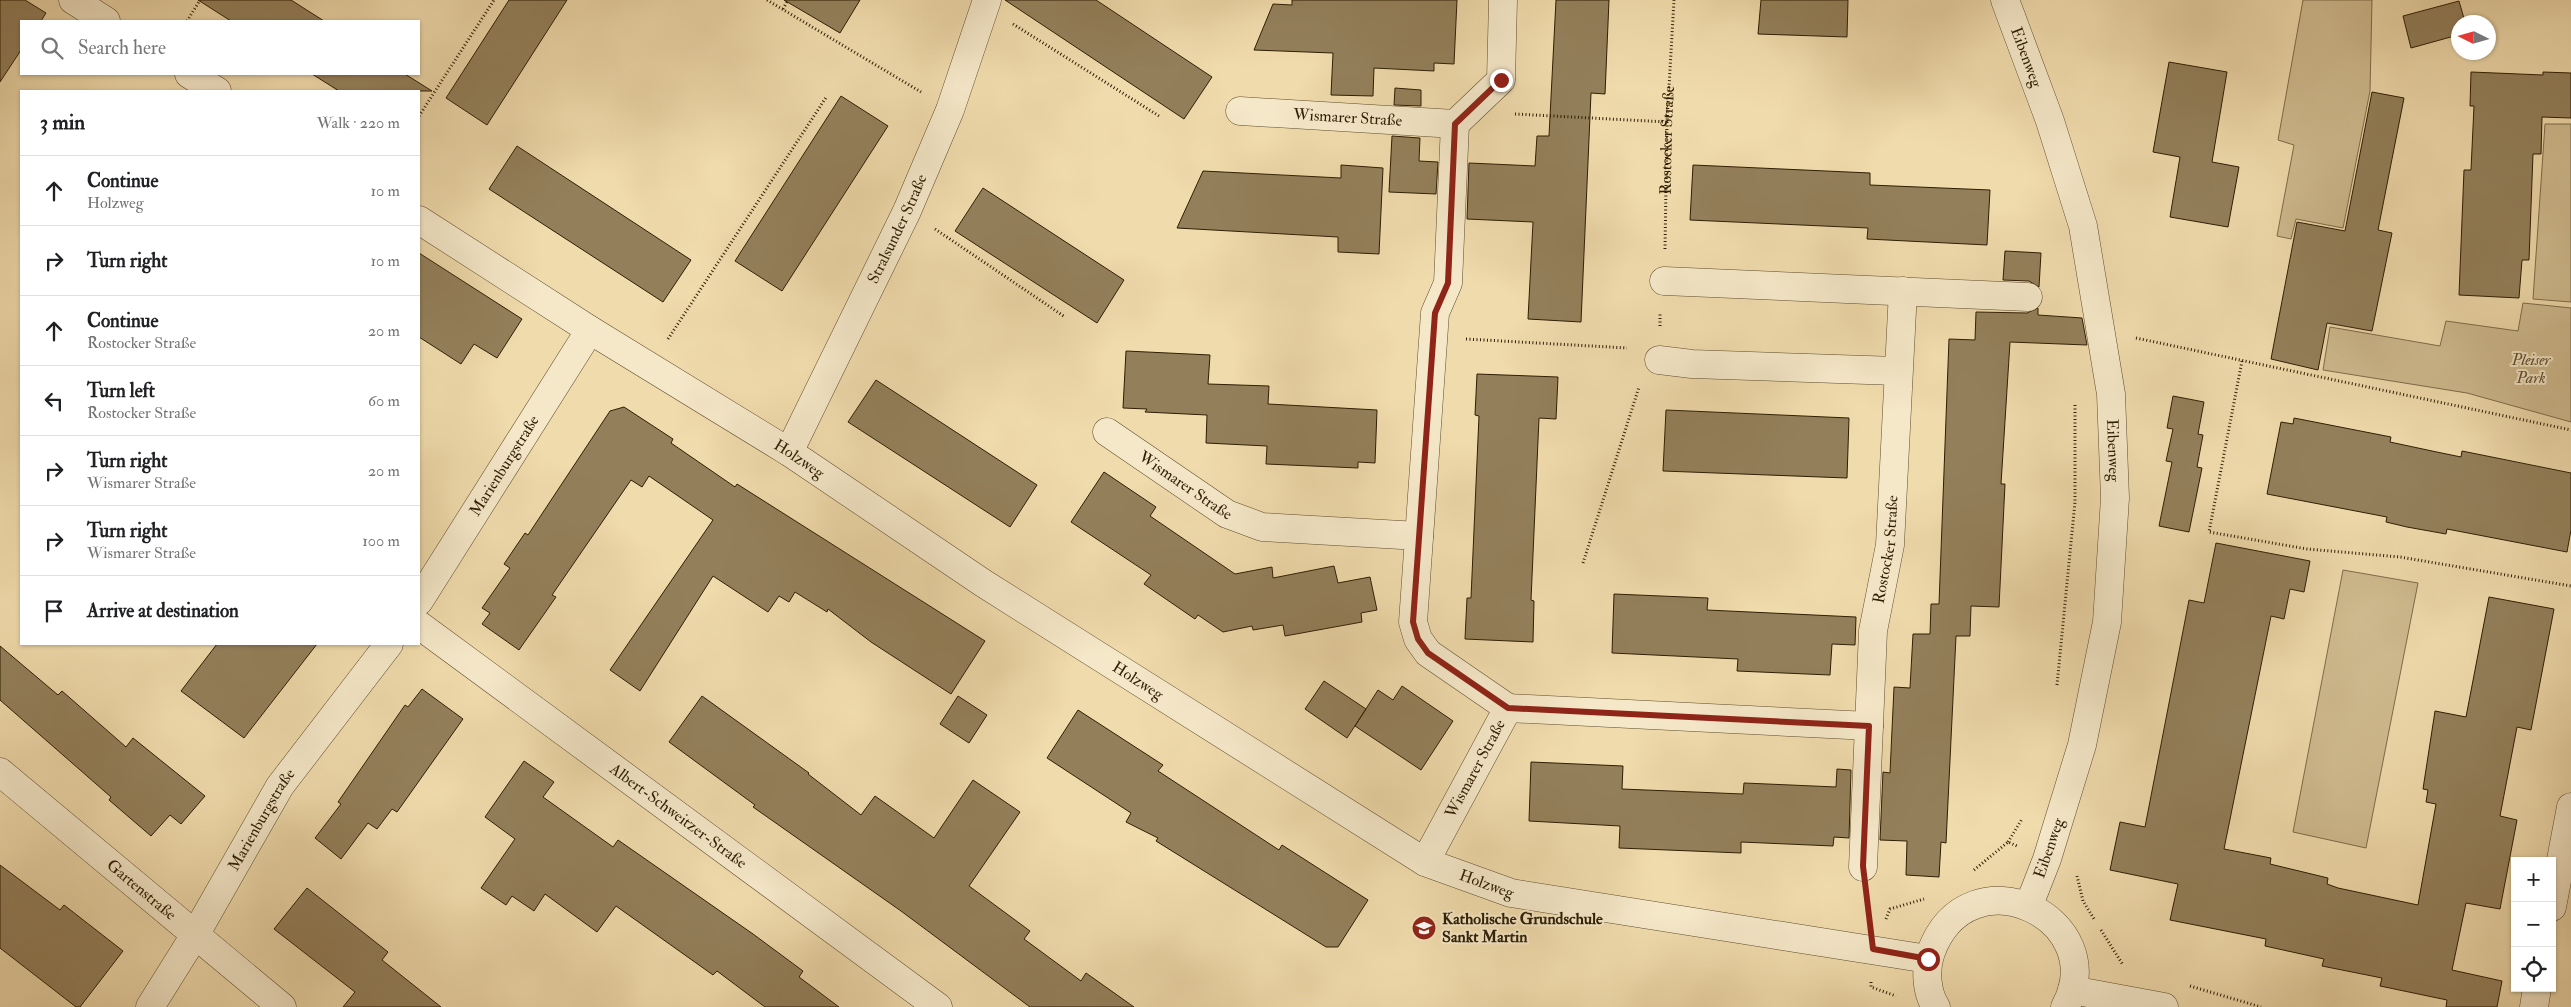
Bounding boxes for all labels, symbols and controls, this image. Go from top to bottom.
north arrow [2451,15,2496,60]
search box [20,20,420,75]
street label: Eibenweg [2006,24,2047,91]
icon: search [38,34,66,62]
text: Search here [78,36,166,60]
route end [1490,69,1513,92]
street label: Rostocker Straße [1656,85,1679,195]
street label: Wismarer Straße [1292,104,1403,131]
text: 3 min [40,109,85,136]
text: Walk · 220 m [317,113,400,133]
text: Continue [87,169,158,193]
street label: Stralsunder Straße [863,171,932,287]
icon: ahead [40,177,68,205]
text: 10 m [370,181,400,201]
text: Holzweg [87,193,144,213]
icon: right [40,247,68,275]
text: Turn right [87,249,167,273]
text: 10 m [370,251,400,271]
text: Continue [87,309,158,333]
icon: ahead [40,317,68,345]
text: 20 m [368,321,400,341]
text: Rostocker Straße [87,333,196,353]
park label: Pleiser Park [2510,350,2552,388]
text: Turn left [87,379,155,403]
icon: left [40,387,68,415]
text: 60 m [368,391,400,411]
text: Rostocker Straße [87,403,196,423]
street label: Marienburgstraße [465,411,544,520]
street label: Eibenweg [2102,419,2124,483]
street label: Holzweg [770,435,829,484]
street label: Wismarer Straße [1134,446,1235,525]
text: Turn right [87,449,167,473]
icon: right [40,457,68,485]
text: 20 m [368,461,400,481]
text: Wismarer Straße [87,473,196,493]
street label: Rostocker Straße [1869,495,1903,605]
text: Turn right [87,519,167,543]
icon: right [40,527,68,555]
text: 100 m [362,531,400,551]
text: Wismarer Straße [87,543,196,563]
icon: arrive [40,597,68,625]
text: Arrive at destination [87,599,239,623]
street label: Holzweg [1109,657,1168,705]
street label: Wismarer Straße [1440,716,1510,822]
street label: Albert-Schweitzer-Straße [605,758,751,873]
street label: Marienburgstraße [224,764,300,874]
street label: Eibenweg [2029,814,2069,881]
street label: Gartenstraße [102,855,181,925]
map controls [2511,857,2556,992]
button: + [2511,857,2556,902]
street label: Holzweg [1457,865,1518,904]
button: − [2511,902,2556,947]
place label: Katholische Grundschule Sankt Martin [1442,909,1603,947]
school or university icon: Katholische Grundschule Sankt Martin [1411,915,1437,941]
button: locate [2511,947,2556,992]
route start [1917,948,1940,971]

